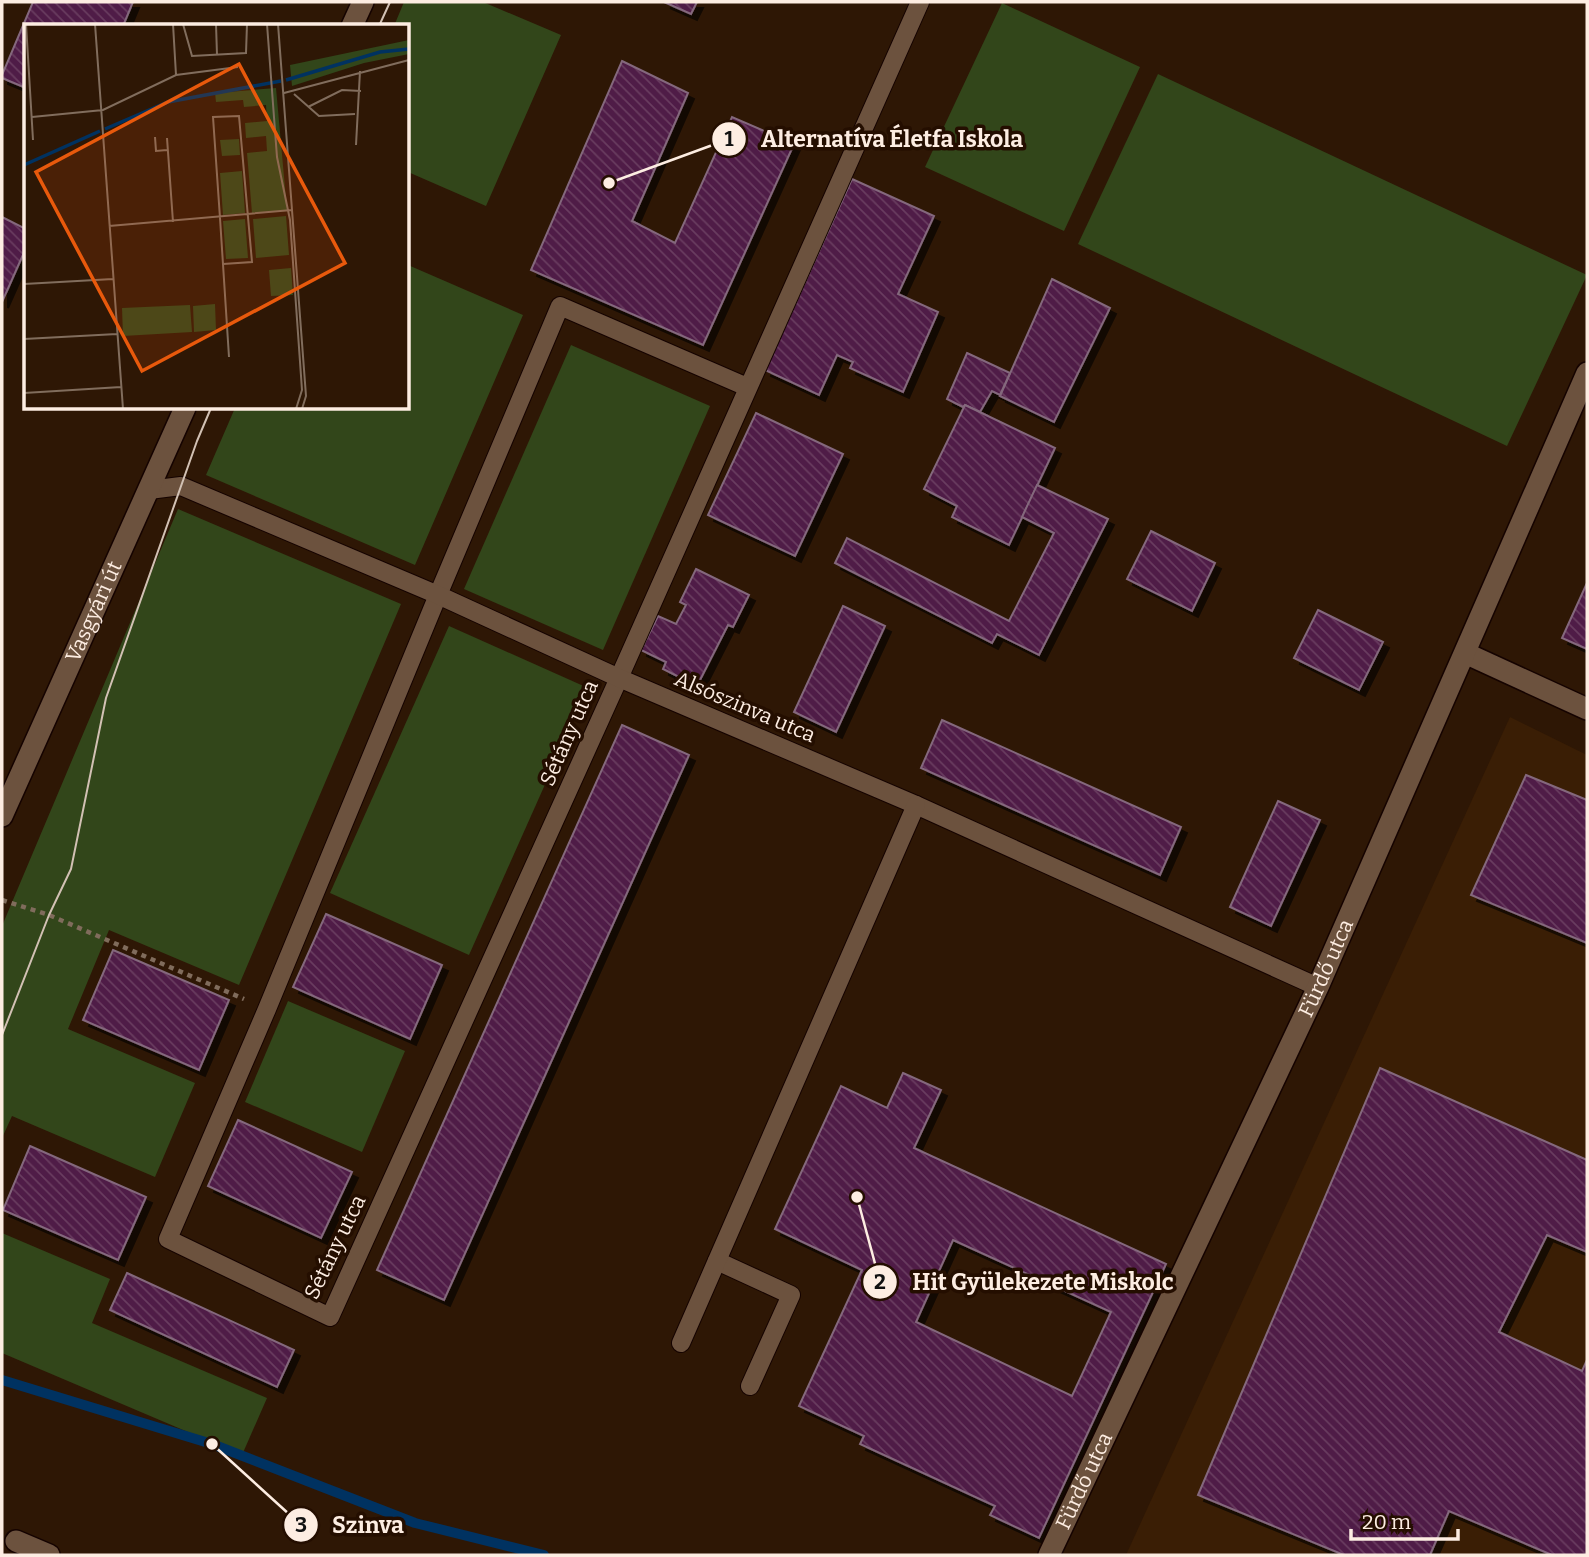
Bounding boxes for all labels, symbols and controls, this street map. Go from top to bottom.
inset map [24,24,410,410]
callout: Alternatíva Életfa Iskola [712,117,1037,161]
text: Alternatíva Életfa Iskola [761,123,1023,153]
text: 1 [724,126,734,152]
street label: Vasgyári út [60,557,128,666]
street label: Alsószinva utca [671,666,820,749]
street label: Sétány utca [534,676,604,790]
street label: Fürdő utca [1293,915,1359,1021]
street label: Sétány utca [299,1190,372,1303]
callout: Hit Gyülekezete Miskolc [863,1260,1187,1304]
text: Hit Gyülekezete Miskolc [912,1268,1174,1296]
text: 2 [874,1269,886,1295]
street label: Fürdő utca [1050,1428,1118,1534]
scale bar [1351,1498,1458,1542]
callout: Szinva [283,1503,418,1547]
text: 20 m [1362,1509,1411,1535]
text: Szinva [332,1511,404,1539]
text: 3 [295,1512,307,1538]

